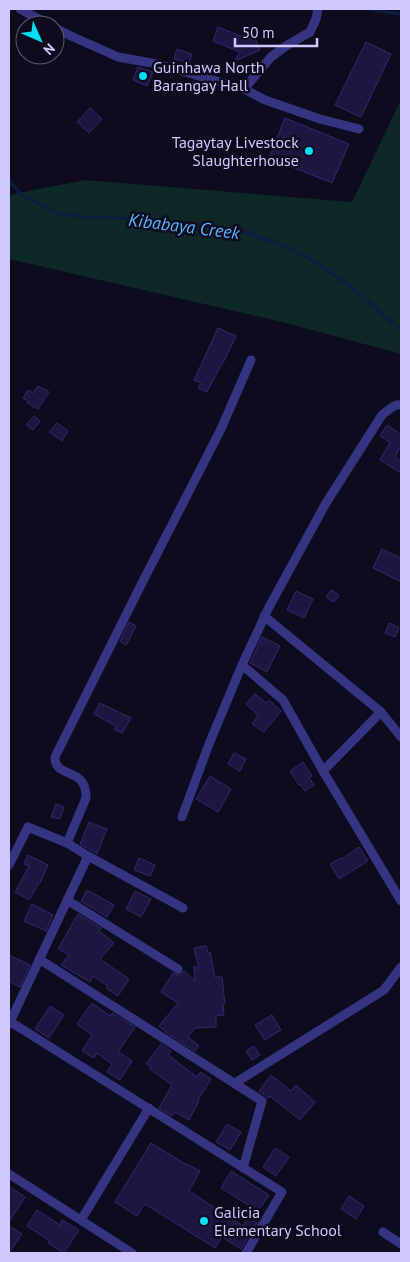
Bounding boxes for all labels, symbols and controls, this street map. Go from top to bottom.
north arrow [15,15,65,65]
scale bar [235,15,318,47]
text: 50 m [242,23,275,42]
text: N [40,40,59,59]
place label: Guinhawa North Barangay Hall [153,57,265,95]
marker: Guinhawa North Barangay Hall [137,70,149,82]
place label: Tagaytay Livestock Slaughterhouse [172,132,299,170]
marker: Tagaytay Livestock Slaughterhouse [303,145,315,157]
water label: Kibabaya Creek [127,208,242,244]
place label: Galicia Elementary School [214,1202,342,1240]
marker: Galicia Elementary School [198,1215,210,1227]

